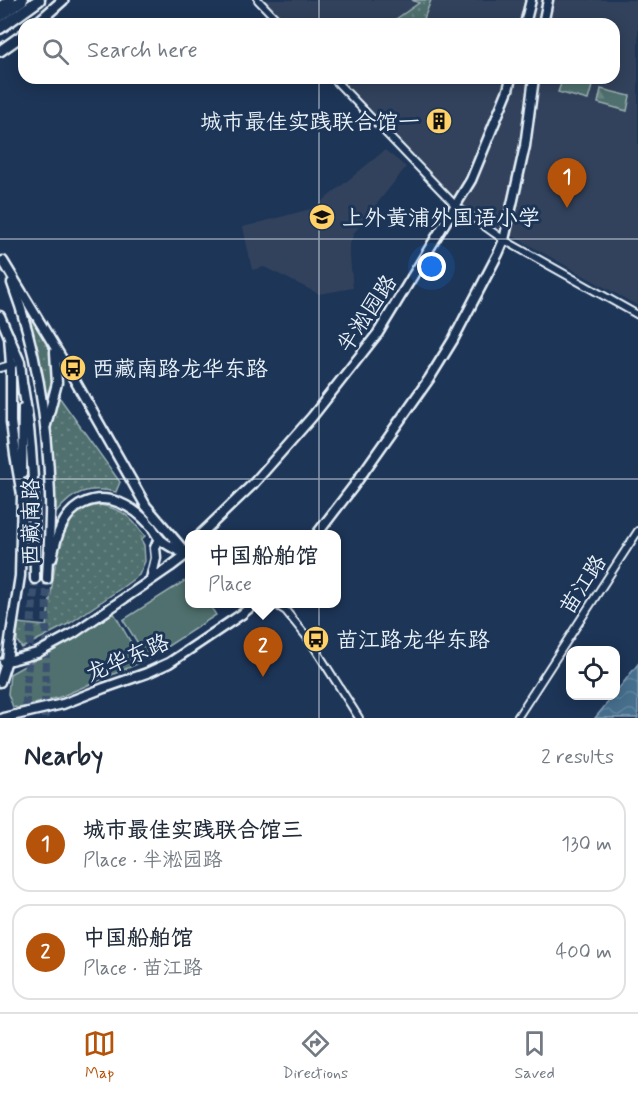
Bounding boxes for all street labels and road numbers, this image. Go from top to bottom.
street label: 半淞园路 [331,270,404,358]
street label: 西藏南路 [18,478,46,566]
street label: 苗江路 [554,550,613,620]
street label: 龙华东路 [82,629,174,689]

